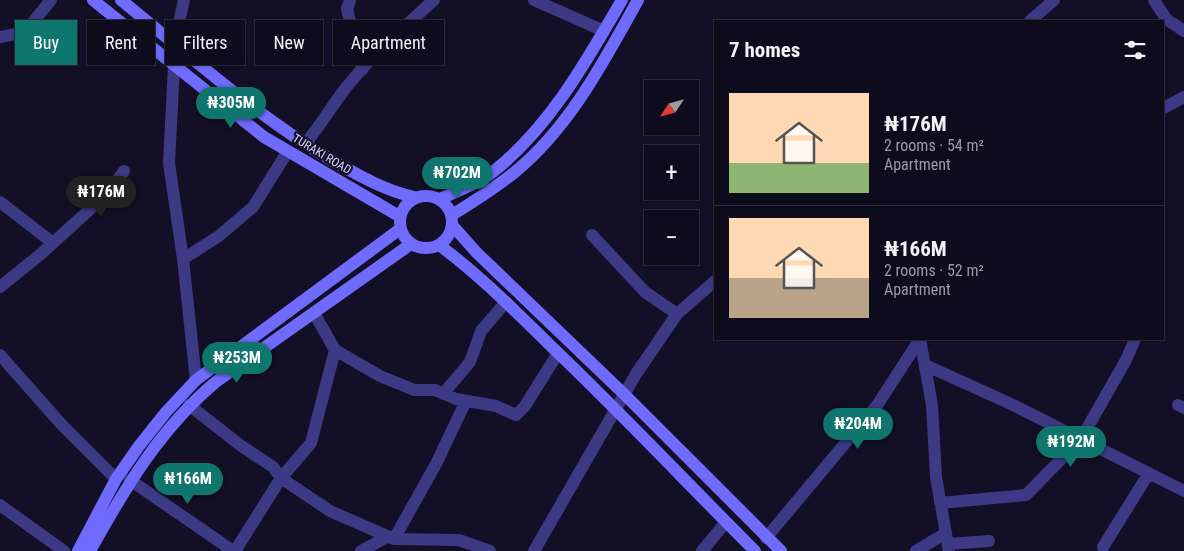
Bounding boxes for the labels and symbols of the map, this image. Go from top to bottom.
north arrow [644,80,699,135]
pin: ₦305M [196,86,266,129]
street label: TURAKI ROAD [290,131,354,177]
pin: ₦702M [422,156,492,199]
pin: ₦176M [66,176,136,218]
pin: ₦253M [202,342,272,384]
pin: ₦204M [823,408,893,450]
pin: ₦192M [1036,426,1106,468]
pin: ₦166M [153,462,223,505]

